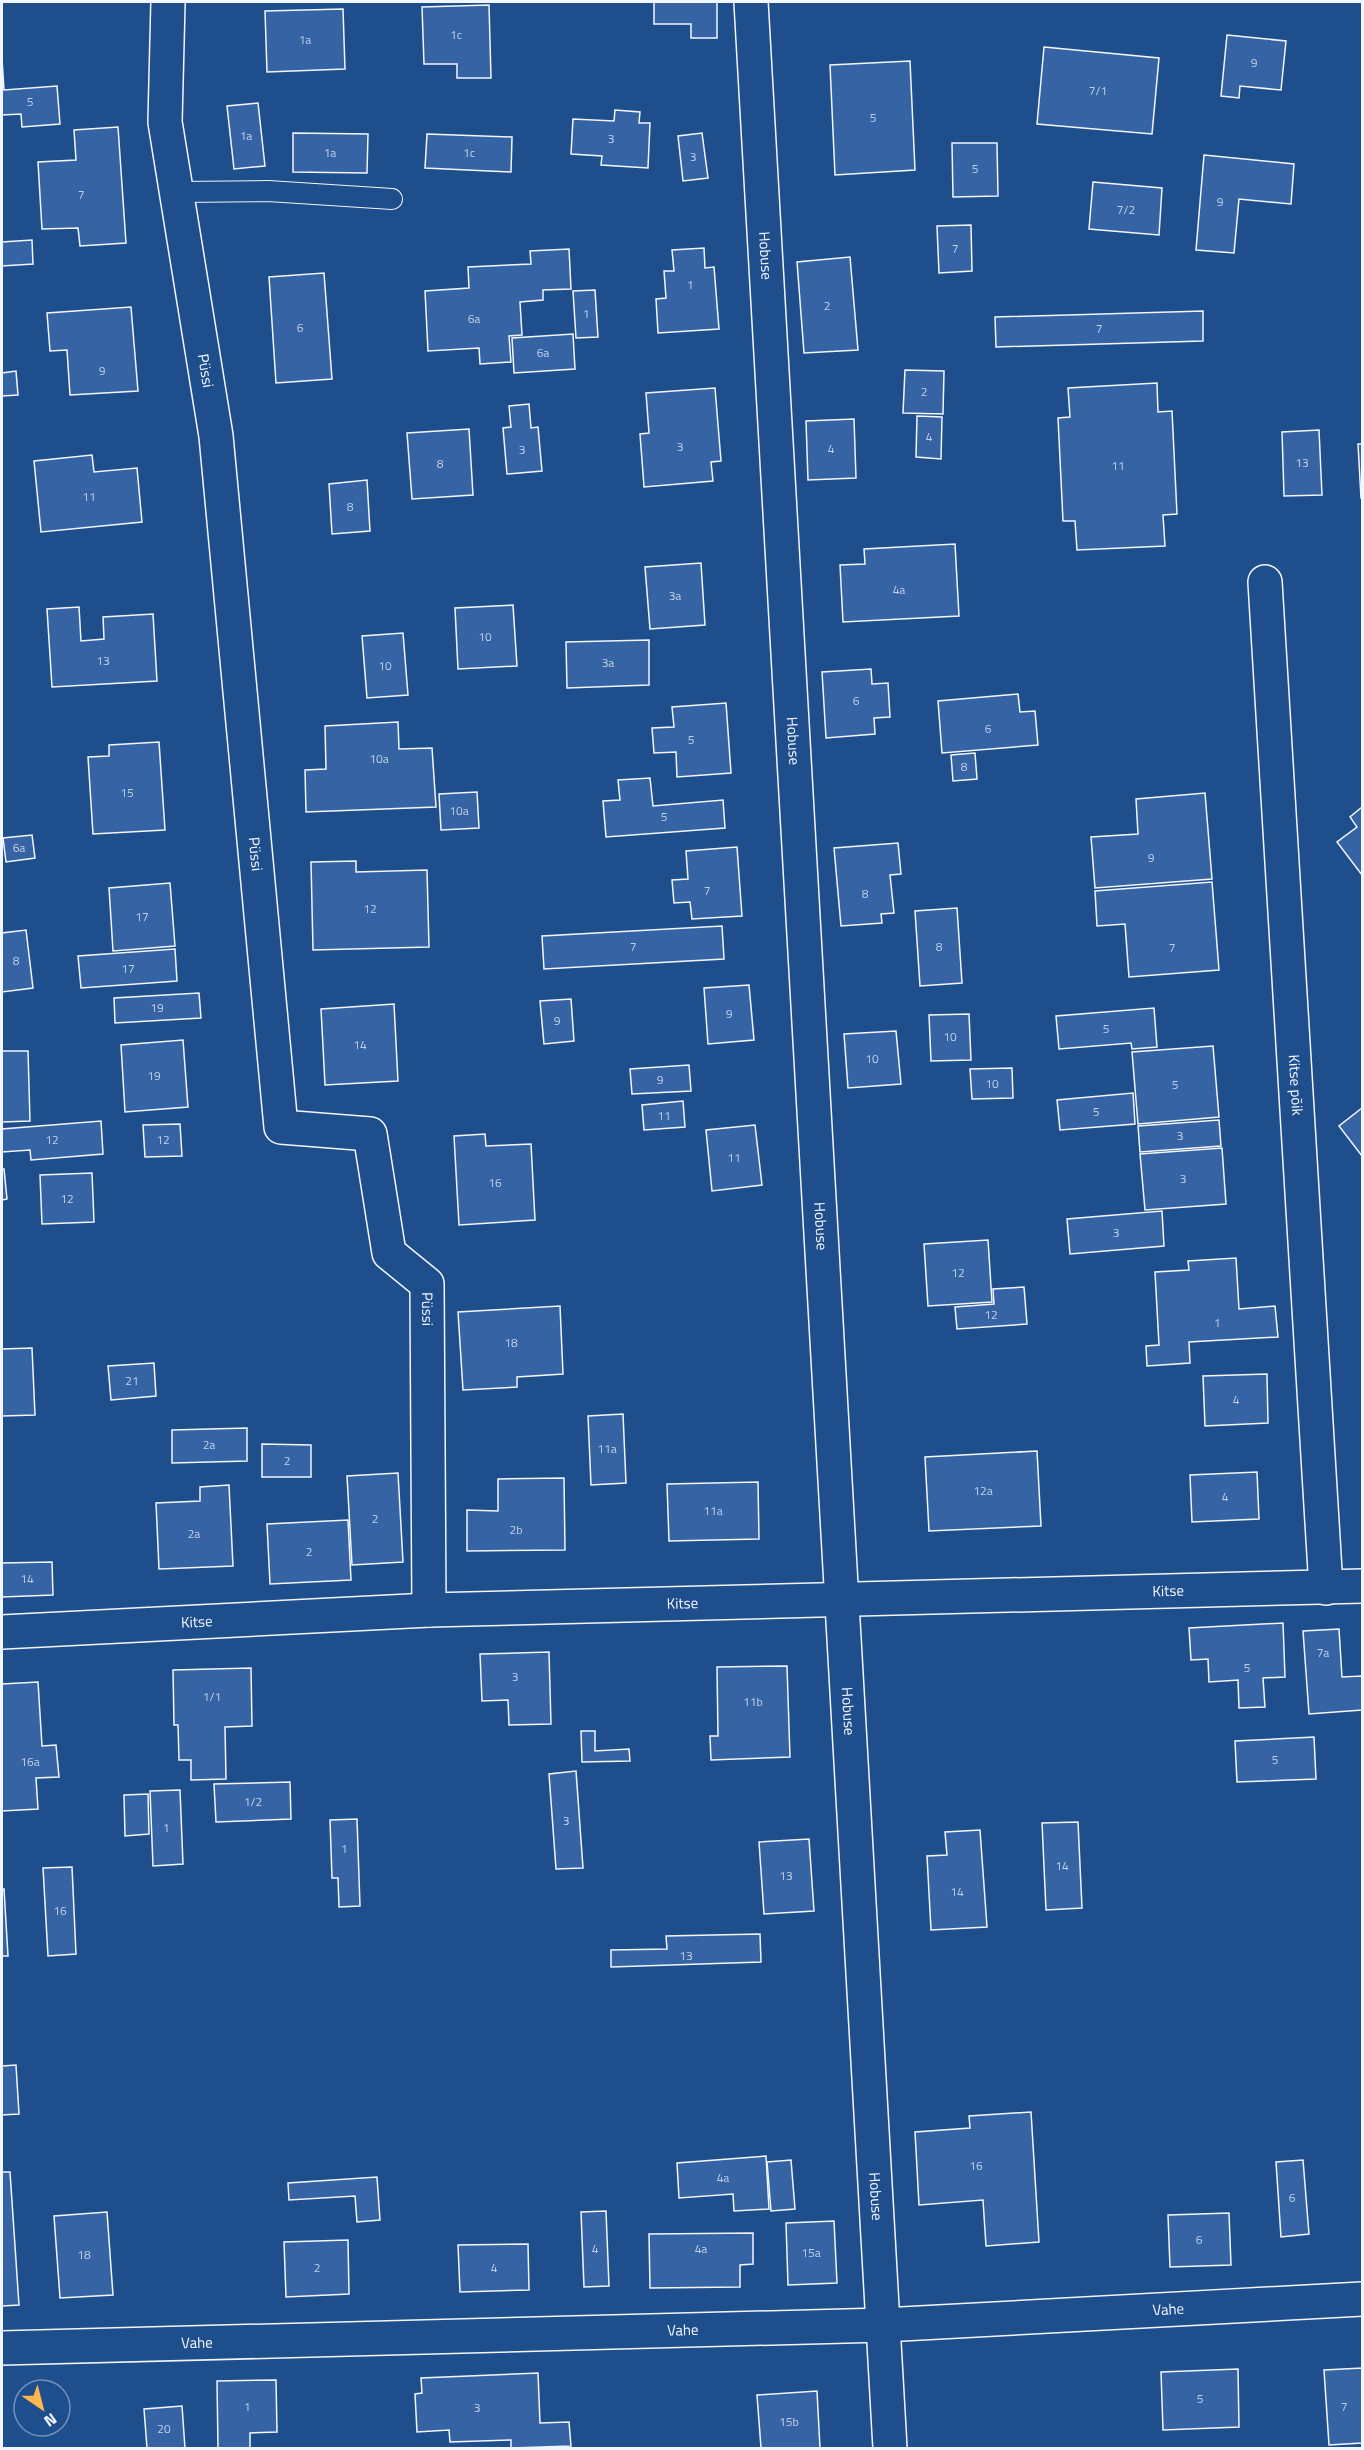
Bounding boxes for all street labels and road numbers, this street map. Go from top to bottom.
street label: Hobuse [753,231,779,280]
street label: Püssi [192,352,220,389]
street label: Hobuse [781,716,806,766]
street label: Püssi [243,836,269,872]
street label: Kitse põik [1283,1054,1309,1116]
street label: Hobuse [808,1201,834,1251]
street label: Püssi [416,1292,439,1326]
street label: Kitse [1152,1579,1184,1602]
street label: Kitse [666,1591,698,1615]
street label: Kitse [180,1609,213,1634]
street label: Hobuse [836,1686,861,1736]
street label: Hobuse [863,2172,889,2221]
street label: Vahe [1152,2297,1185,2321]
street label: Vahe [667,2318,699,2342]
street label: Vahe [181,2331,213,2354]

